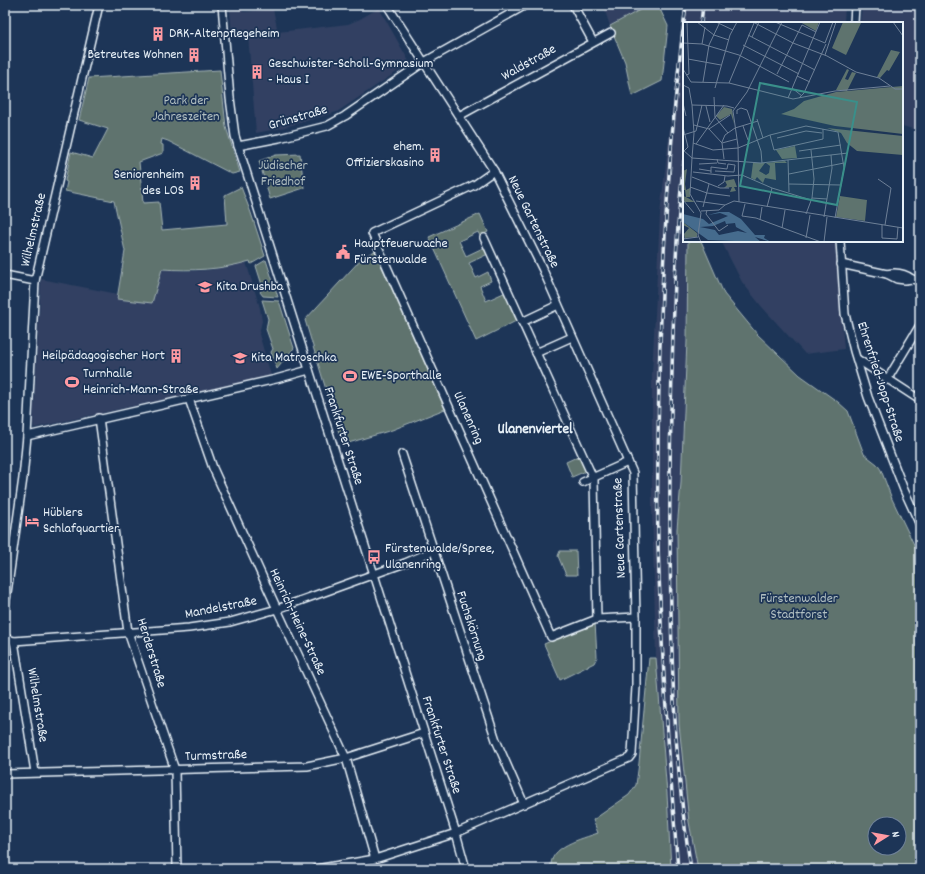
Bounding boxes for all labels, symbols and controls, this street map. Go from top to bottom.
inset map [683,22,903,242]
place label: DRK-Altenpflegeheim [169,24,280,44]
building icon: DRK-Altenpflegeheim [150,26,166,42]
street label: Waldstraße [498,40,560,86]
place label: Betreutes Wohnen [87,45,183,65]
building icon: Betreutes Wohnen [186,47,202,63]
place label: Geschwister-Scholl-Gymnasium - Haus I [268,54,433,90]
building icon: Geschwister-Scholl-Gymnasium - Haus I [249,64,265,80]
park label: Park der Jahreszeiten [152,91,220,127]
street label: Grünstraße [266,100,330,136]
place label: ehem. Offizierskasino [346,137,424,173]
building icon: ehem. Offizierskasino [427,147,443,163]
park label: Jüdischer Friedhof [258,156,309,192]
place label: Seniorenheim des LOS [114,165,184,201]
street label: Neue Gartenstraße [502,172,564,272]
building icon: Seniorenheim des LOS [187,175,203,191]
street label: Wilhelmstraße [16,191,52,269]
place label: Hauptfeuerwache Fürstenwalde [354,234,448,270]
public building icon: Hauptfeuerwache Fürstenwalde [335,244,351,260]
place label: Kita Drushba [216,277,284,297]
school or university icon: Kita Drushba [197,279,213,295]
street label: Ehrenfried-Jopp-Straße [851,319,909,445]
place label: Heilpädagogischer Hort [42,346,165,366]
building icon: Heilpädagogischer Hort [168,348,184,364]
place label: Kita Matroschka [251,348,337,368]
school or university icon: Kita Matroschka [232,350,248,366]
place label: Turnhalle Heinrich-Mann-Straße [83,364,198,400]
place label: EWE-Sporthalle [361,366,442,386]
sports icon: EWE-Sporthalle [342,368,358,384]
sports icon: Turnhalle Heinrich-Mann-Straße [64,374,80,390]
street label: Frankfurter Straße [318,384,368,488]
street label: Ulanenring [447,388,489,448]
district label: Ulanenviertel [497,419,573,441]
street label: Neue Gartenstraße [608,477,632,579]
place label: Hüblers Schlafquartier [43,503,120,539]
hotel icon: Hüblers Schlafquartier [24,513,40,529]
place label: Fürstenwalde/Spree, Ulanenring [385,539,495,575]
bus stop icon: Fürstenwalde/Spree, Ulanenring [366,549,382,565]
street label: Heinrich-Heine-Straße [263,565,331,679]
street label: Fuchskörnung [450,588,492,664]
park label: Fürstenwalder Stadtforst [760,589,839,625]
street label: Mandelstraße [183,591,259,625]
street label: Herderstraße [131,616,171,690]
street label: Wilhelmstraße [21,666,53,744]
street label: Frankfurter Straße [416,693,466,797]
street label: Turmstraße [185,745,247,767]
north arrow [867,816,907,856]
text: N [886,830,903,839]

